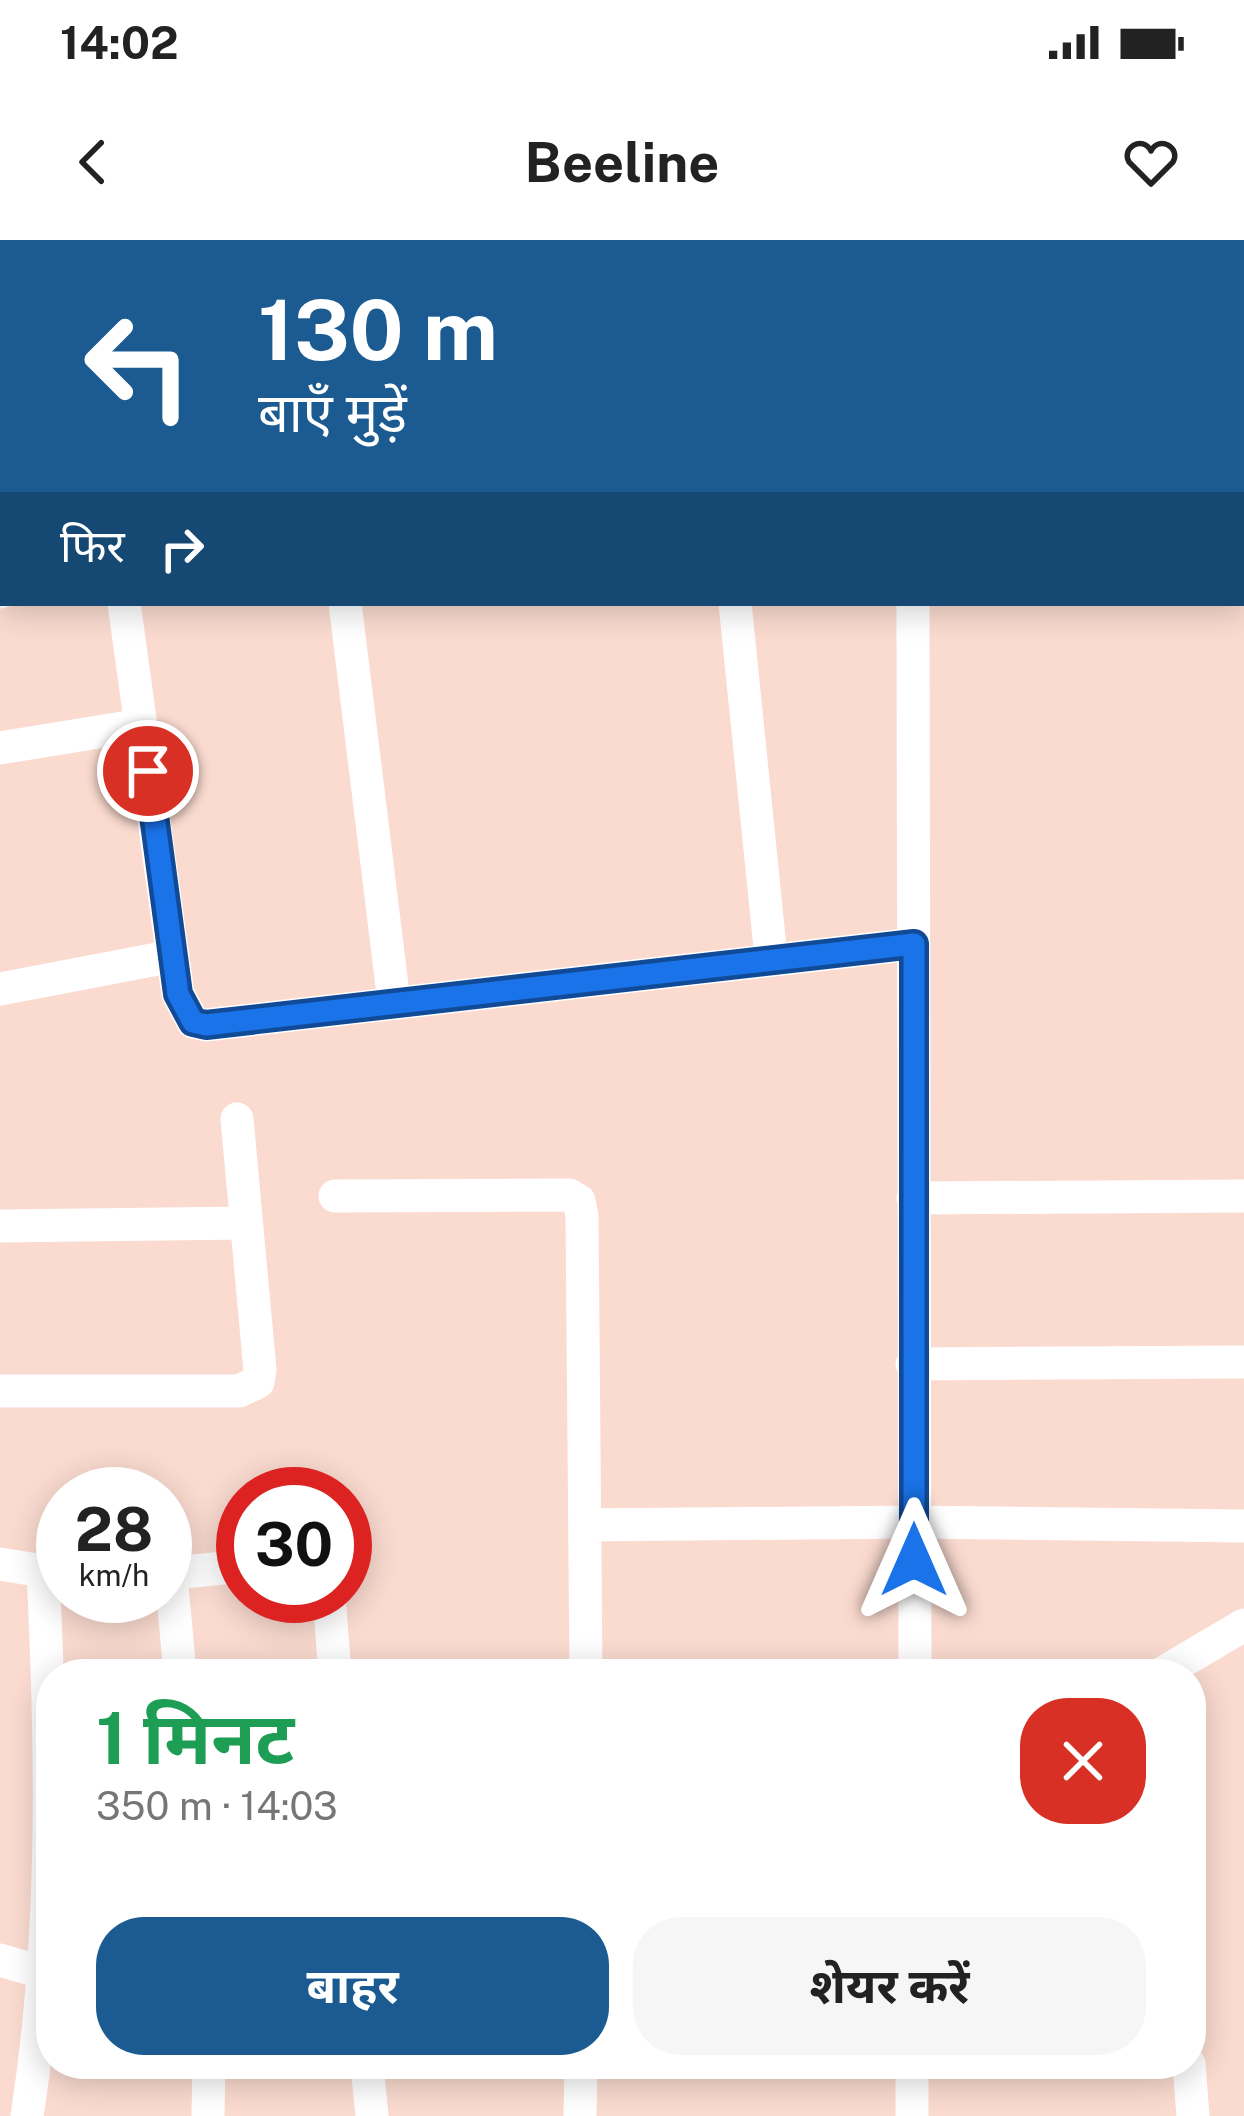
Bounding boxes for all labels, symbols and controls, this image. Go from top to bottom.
text: 14:02 [60,16,179,69]
icon: back [60,129,126,195]
icon: heart [1118,129,1184,195]
text: Beeline [525,131,719,194]
text: 130 m [258,280,498,379]
icon: left [60,288,216,444]
text: बाएँ मुड़ें [258,381,407,444]
icon: right [149,516,215,582]
text: फिर [60,519,125,572]
pin [97,720,199,822]
icon: arrive [115,738,181,804]
speed limit sign: 30 [216,1467,372,1623]
text: 28 [75,1494,153,1565]
position arrow [851,1497,977,1623]
text: km/h [79,1557,149,1593]
text: 1 मिनट [96,1696,294,1780]
button: close [1020,1698,1146,1824]
text: 350 m · 14:03 [96,1783,338,1829]
button: बाहर [96,1917,609,2055]
button: शेयर करें [633,1917,1146,2055]

